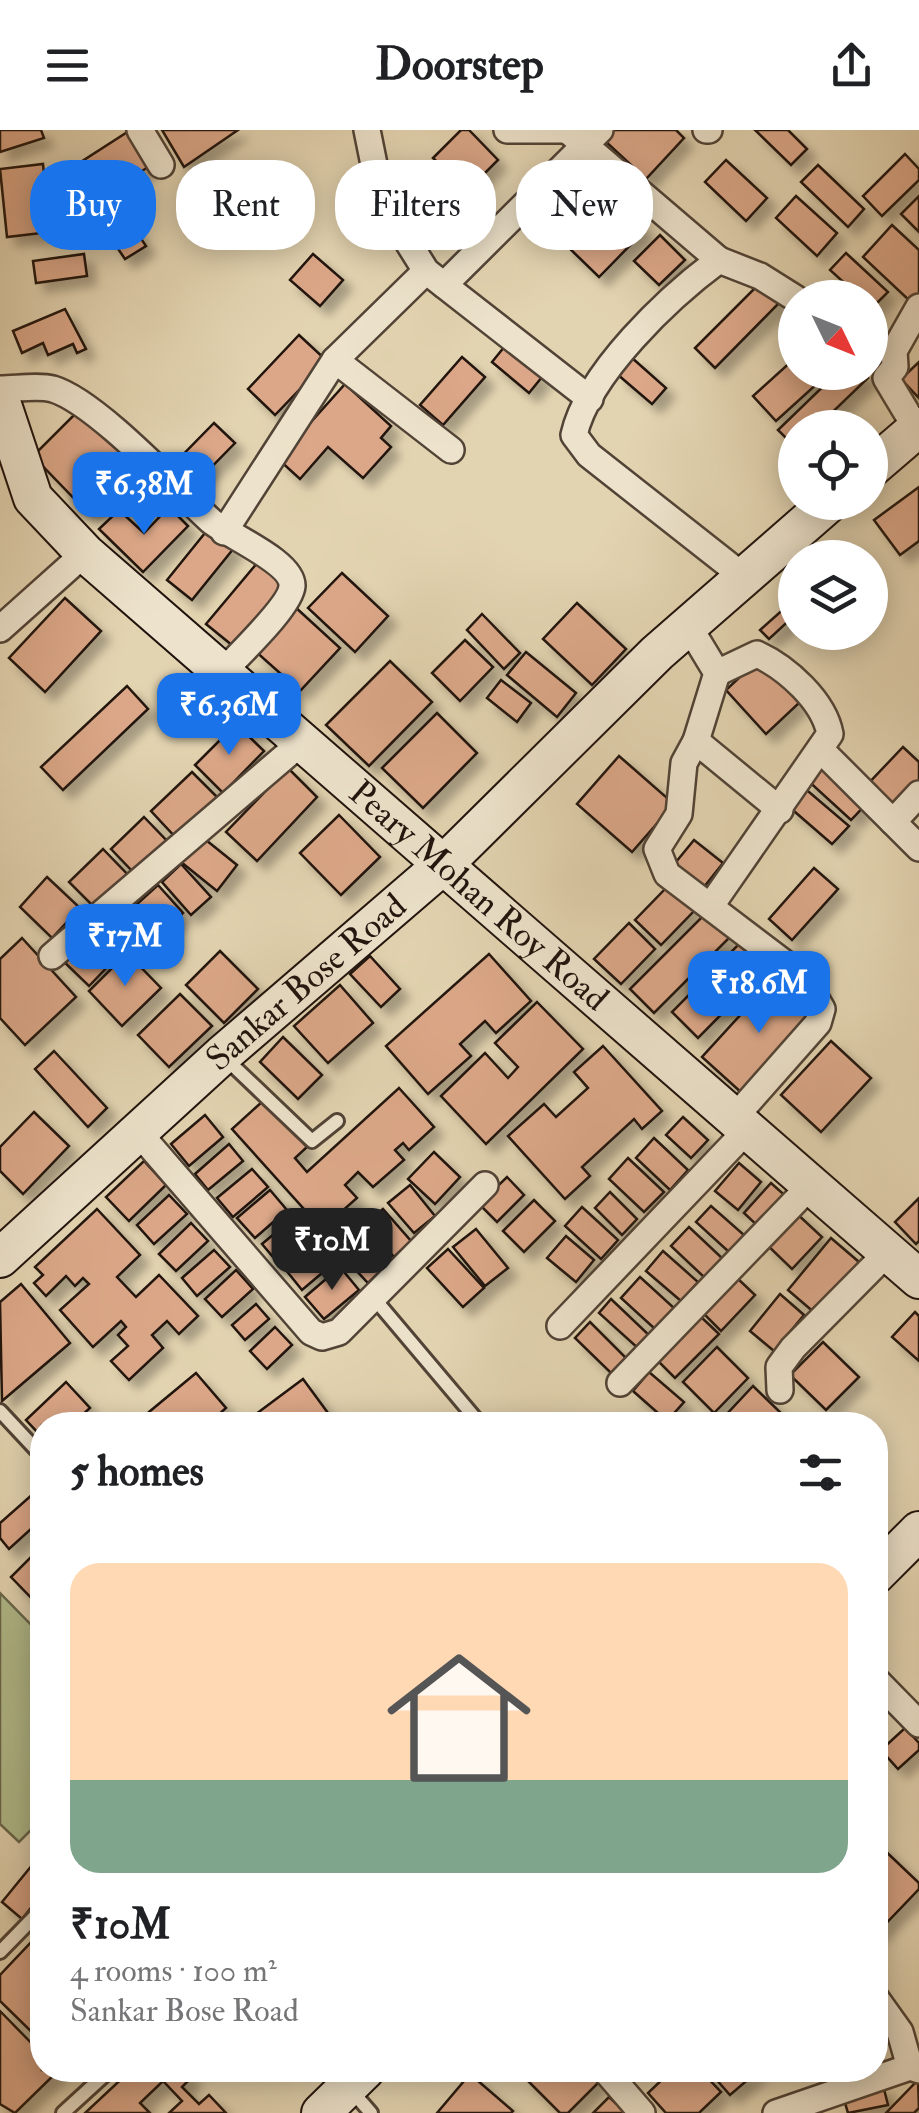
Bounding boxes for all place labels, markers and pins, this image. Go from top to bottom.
pin: ₹6.38M [63,452,225,537]
pin: ₹6.36M [148,673,310,758]
pin: ₹17M [66,904,184,989]
pin: ₹18.6M [678,951,840,1036]
pin: ₹10M [273,1208,391,1293]

